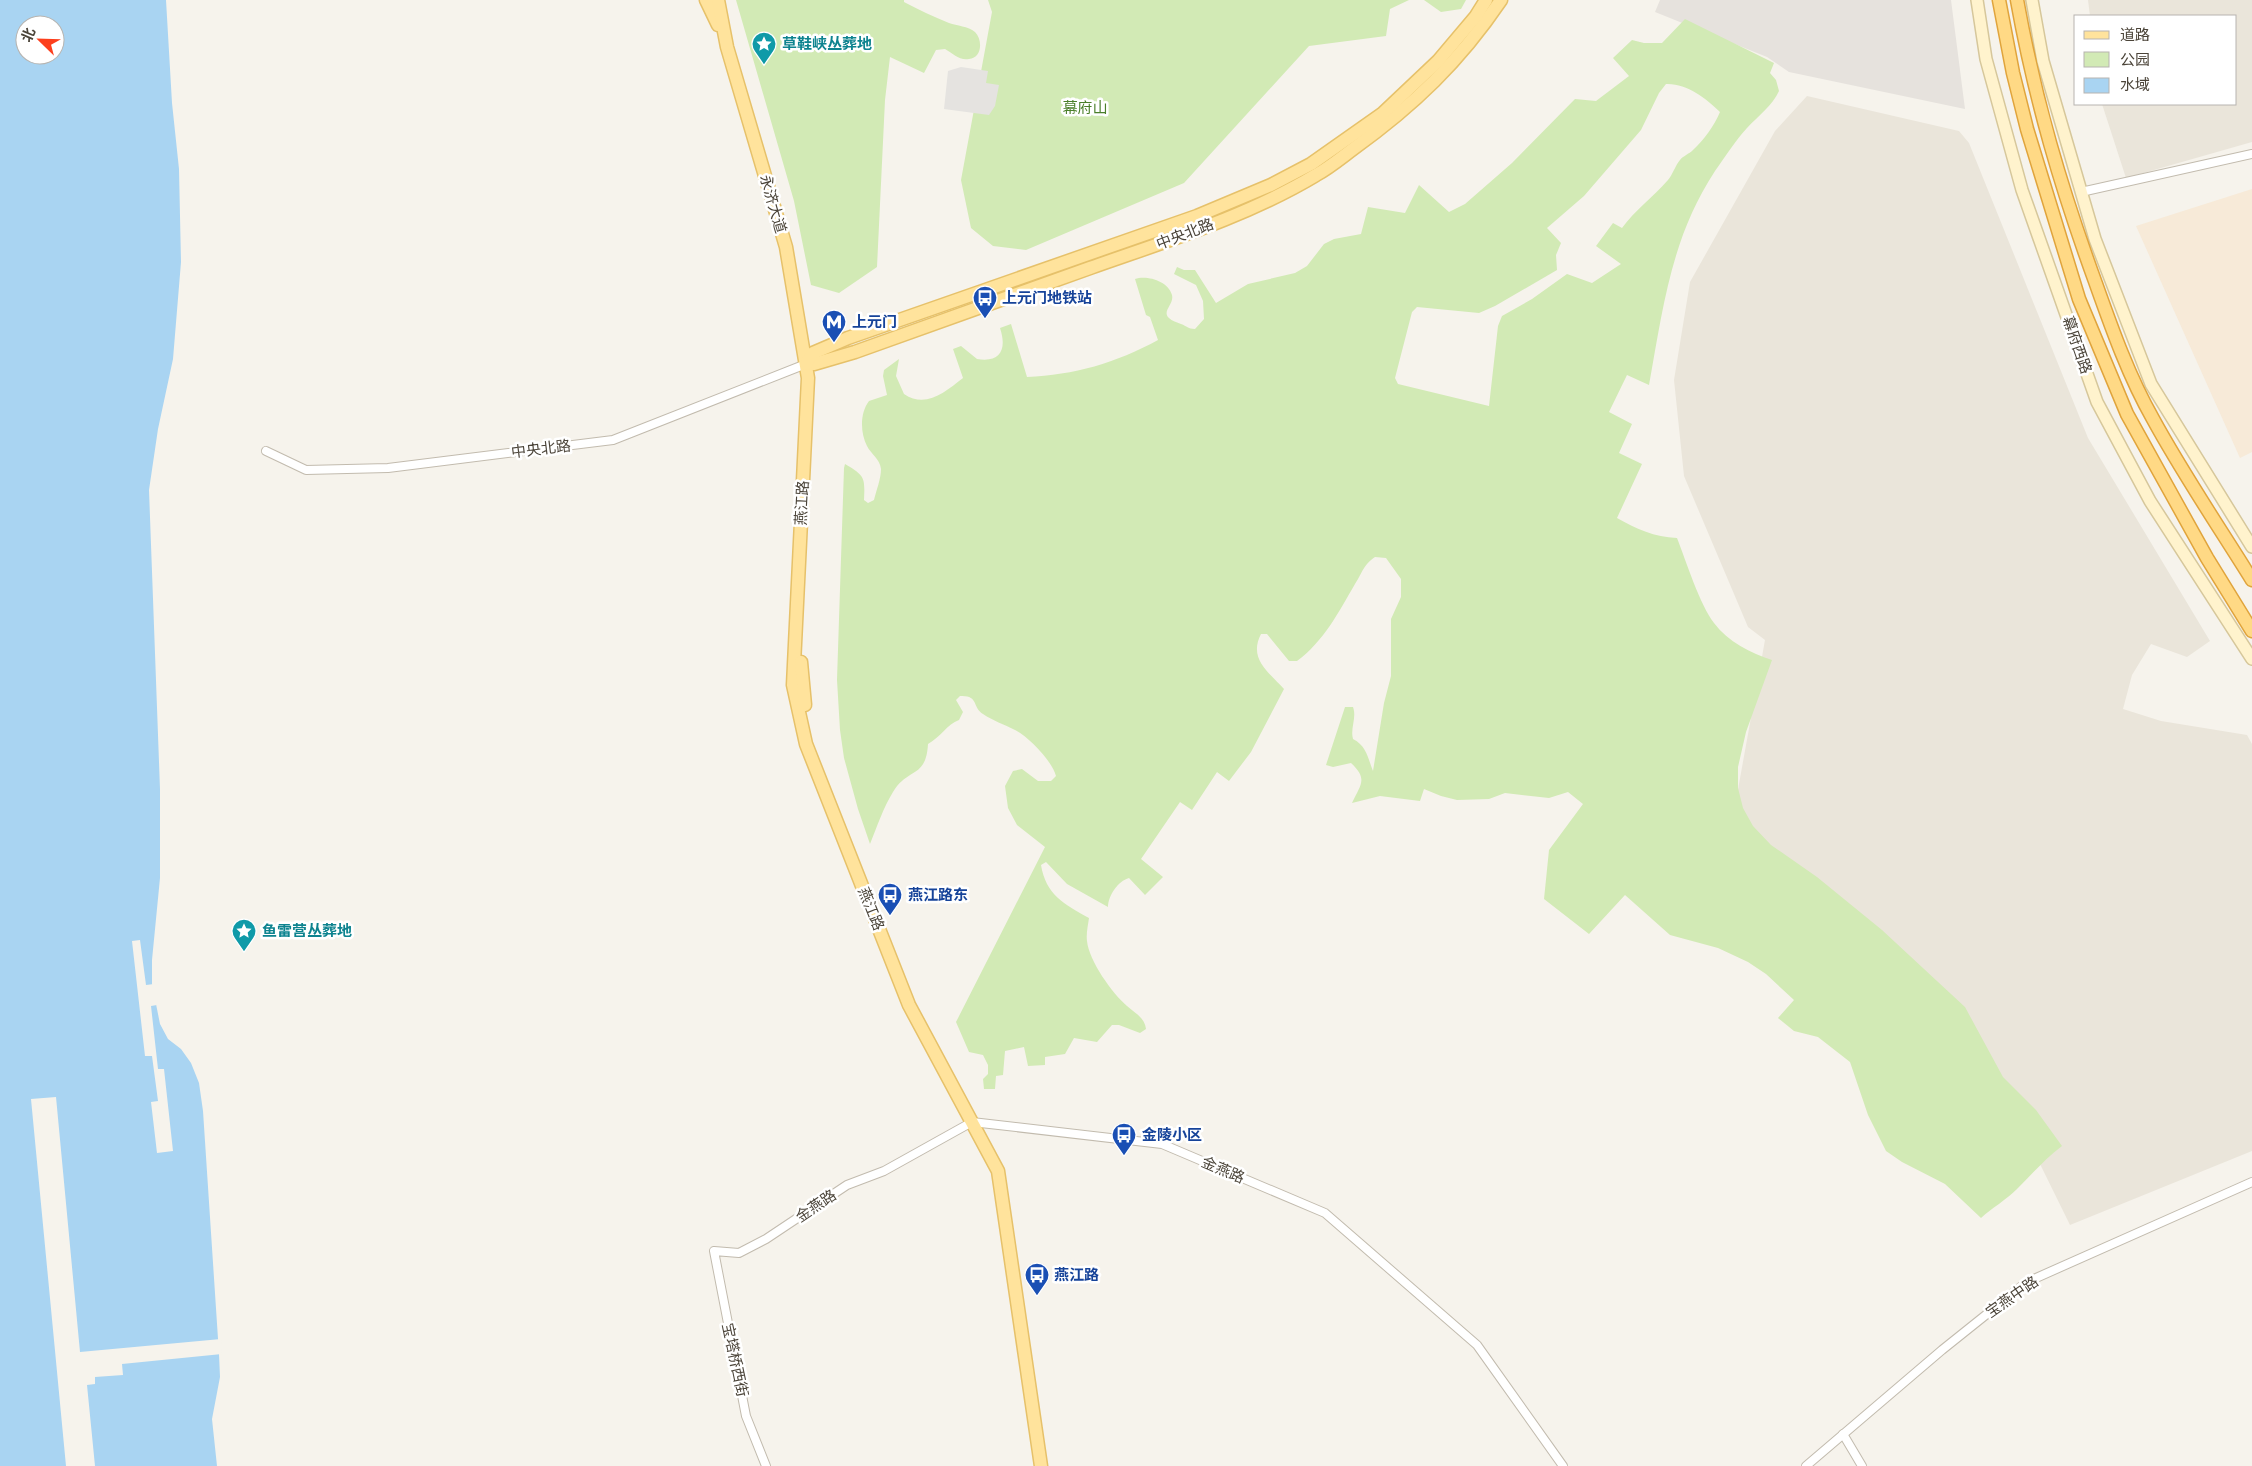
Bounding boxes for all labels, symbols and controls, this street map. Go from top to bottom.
north arrow [15,15,65,65]
legend [2074,15,2237,105]
text: 北 [18,25,39,45]
text: 道路 [2120,26,2150,45]
place icon: 草鞋峡丛葬地 [751,31,777,65]
place label: 草鞋峡丛葬地 [782,35,872,54]
text: 公园 [2120,51,2150,70]
text: 水域 [2120,76,2150,95]
park label: 幕府山 [1062,99,1108,118]
street label: 永济大道 [755,173,790,236]
street label: 中央北路 [1154,215,1217,254]
bus stop icon: 上元门地铁站 [972,285,998,319]
place label: 上元门地铁站 [1002,289,1092,308]
metro station icon: 上元门 [821,309,847,343]
place label: 上元门 [852,313,897,332]
street label: 幕府西路 [2058,314,2095,377]
street label: 中央北路 [510,436,572,463]
street label: 燕江路 [792,480,813,526]
bus stop icon: 燕江路东 [877,882,903,916]
street label: 燕江路 [853,885,888,934]
place label: 燕江路东 [908,886,968,905]
place icon: 鱼雷营丛葬地 [231,918,257,952]
place label: 鱼雷营丛葬地 [262,922,352,941]
bus stop icon: 金陵小区 [1111,1122,1137,1156]
place label: 金陵小区 [1142,1126,1202,1145]
street label: 金燕路 [1198,1153,1247,1188]
street label: 金燕路 [792,1186,840,1227]
bus stop icon: 燕江路 [1024,1262,1050,1296]
place label: 燕江路 [1054,1266,1099,1285]
street label: 宝燕中路 [1982,1272,2042,1322]
street label: 宝塔桥西街 [717,1321,752,1399]

